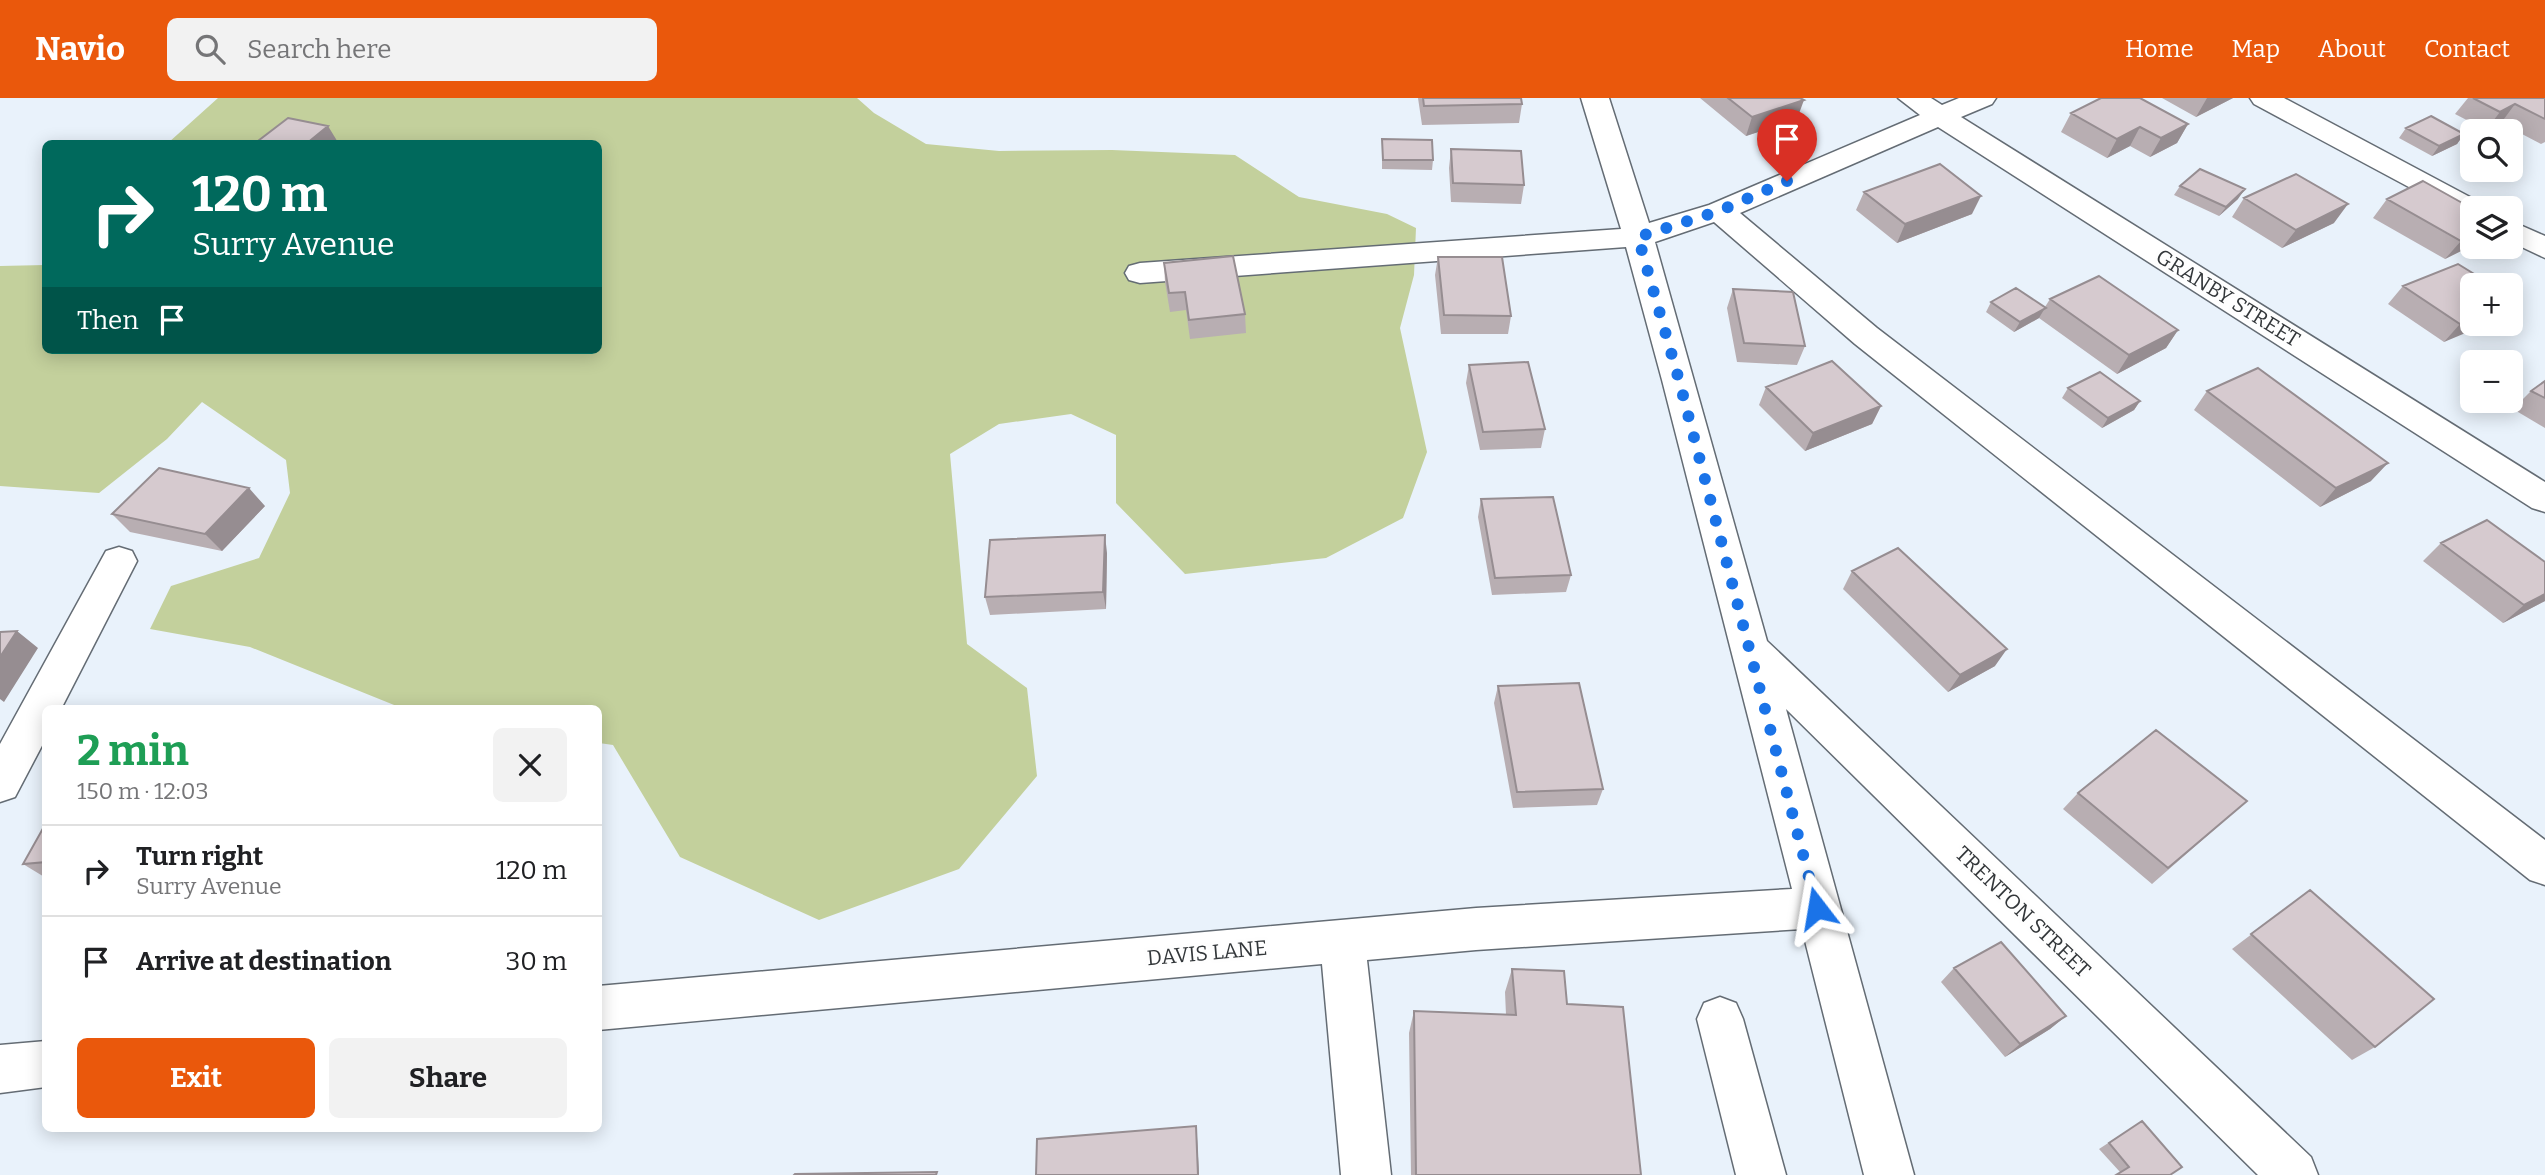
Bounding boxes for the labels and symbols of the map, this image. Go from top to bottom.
pin [1757,109,1817,181]
street label: GRANBY STREET [2151,243,2305,353]
street label: TRENTON STREET [1950,841,2096,983]
position arrow [1780,871,1854,945]
street label: DAVIS LANE [1146,935,1268,971]

